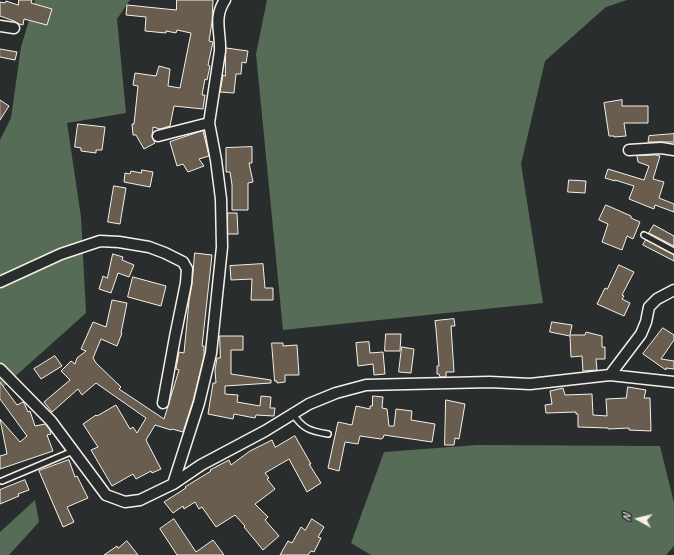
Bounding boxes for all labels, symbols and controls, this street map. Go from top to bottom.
north arrow [618,499,658,539]
text: N [619,513,634,522]

